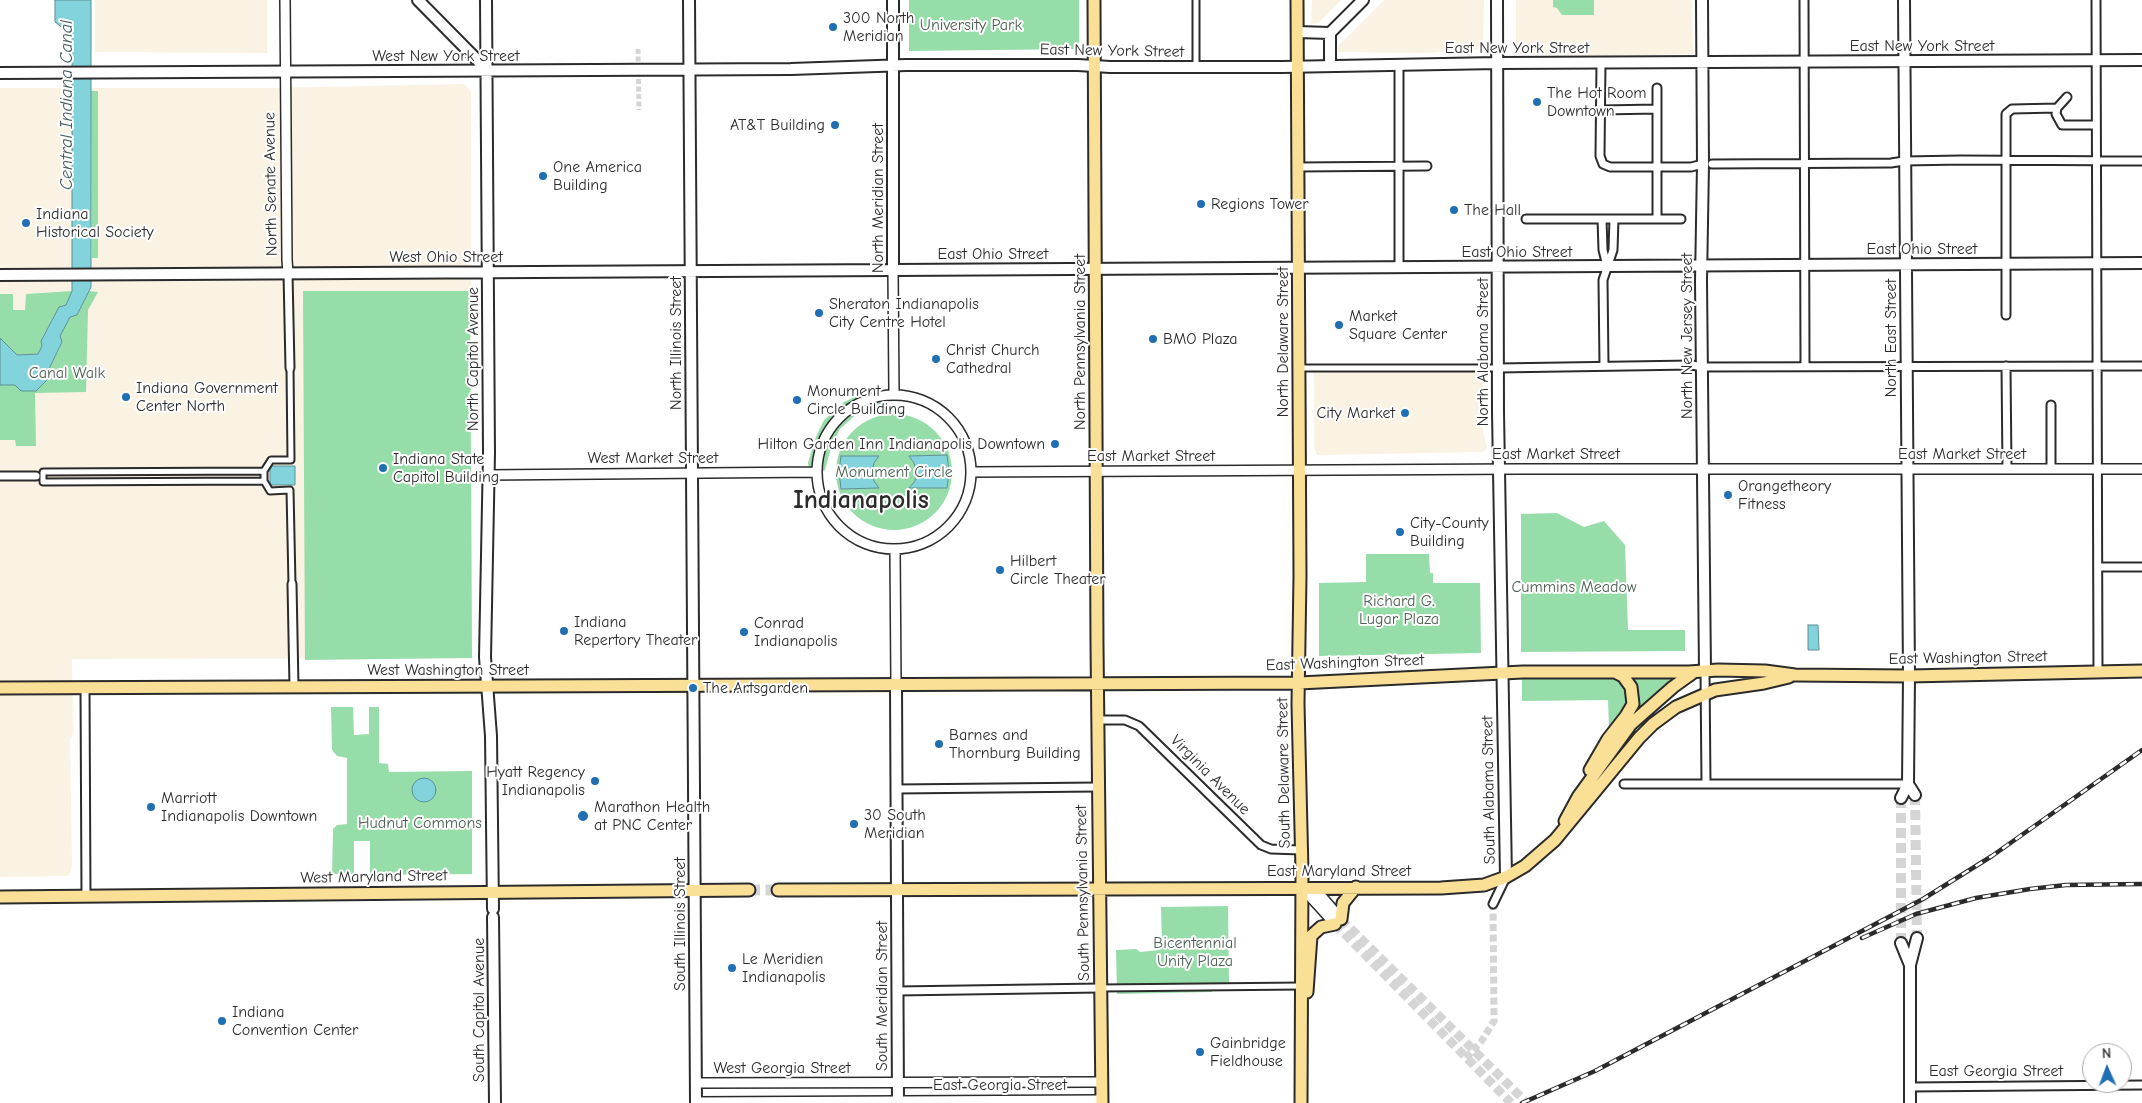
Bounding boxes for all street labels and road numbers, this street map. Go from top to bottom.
street label: East New York Street [1850,36,1994,56]
street label: East New York Street [1445,38,1589,58]
street label: East New York Street [1040,40,1184,62]
street label: West New York Street [372,46,520,66]
street label: North Senate Avenue [260,112,282,256]
street label: North Meridian Street [868,123,888,273]
street label: East Ohio Street [1867,239,1977,259]
street label: East Ohio Street [1462,242,1572,262]
street label: East Ohio Street [938,244,1048,264]
street label: West Ohio Street [389,247,503,267]
street label: North New Jersey Street [1677,253,1697,419]
street label: North Pennsylvania Street [1070,254,1090,430]
street label: North Delaware Street [1273,267,1293,417]
street label: North Illinois Street [666,276,686,410]
street label: North Alabama Street [1473,278,1493,426]
street label: North East Street [1881,279,1901,397]
street label: North Capitol Avenue [463,287,483,431]
street label: East Market Street [1492,444,1620,464]
street label: East Market Street [1898,444,2026,464]
street label: East Market Street [1087,446,1215,466]
street label: West Market Street [588,448,718,468]
street label: East Washington Street [1889,647,2047,669]
street label: East Washington Street [1265,651,1425,675]
street label: West Washington Street [367,660,529,680]
street label: South Delaware Street [1273,697,1295,849]
street label: South Alabama Street [1478,715,1500,865]
street label: Virginia Avenue [1166,731,1254,819]
street label: South Pennsylvania Street [1072,805,1094,981]
street label: South Illinois Street [670,857,690,991]
street label: East Maryland Street [1267,861,1411,881]
street label: West Maryland Street [300,866,448,888]
street label: South Meridian Street [872,921,892,1071]
street label: South Capitol Avenue [469,938,489,1082]
street label: West Georgia Street [714,1058,850,1078]
street label: East Georgia Street [1929,1061,2063,1081]
street label: East Georgia Street [933,1075,1067,1095]

